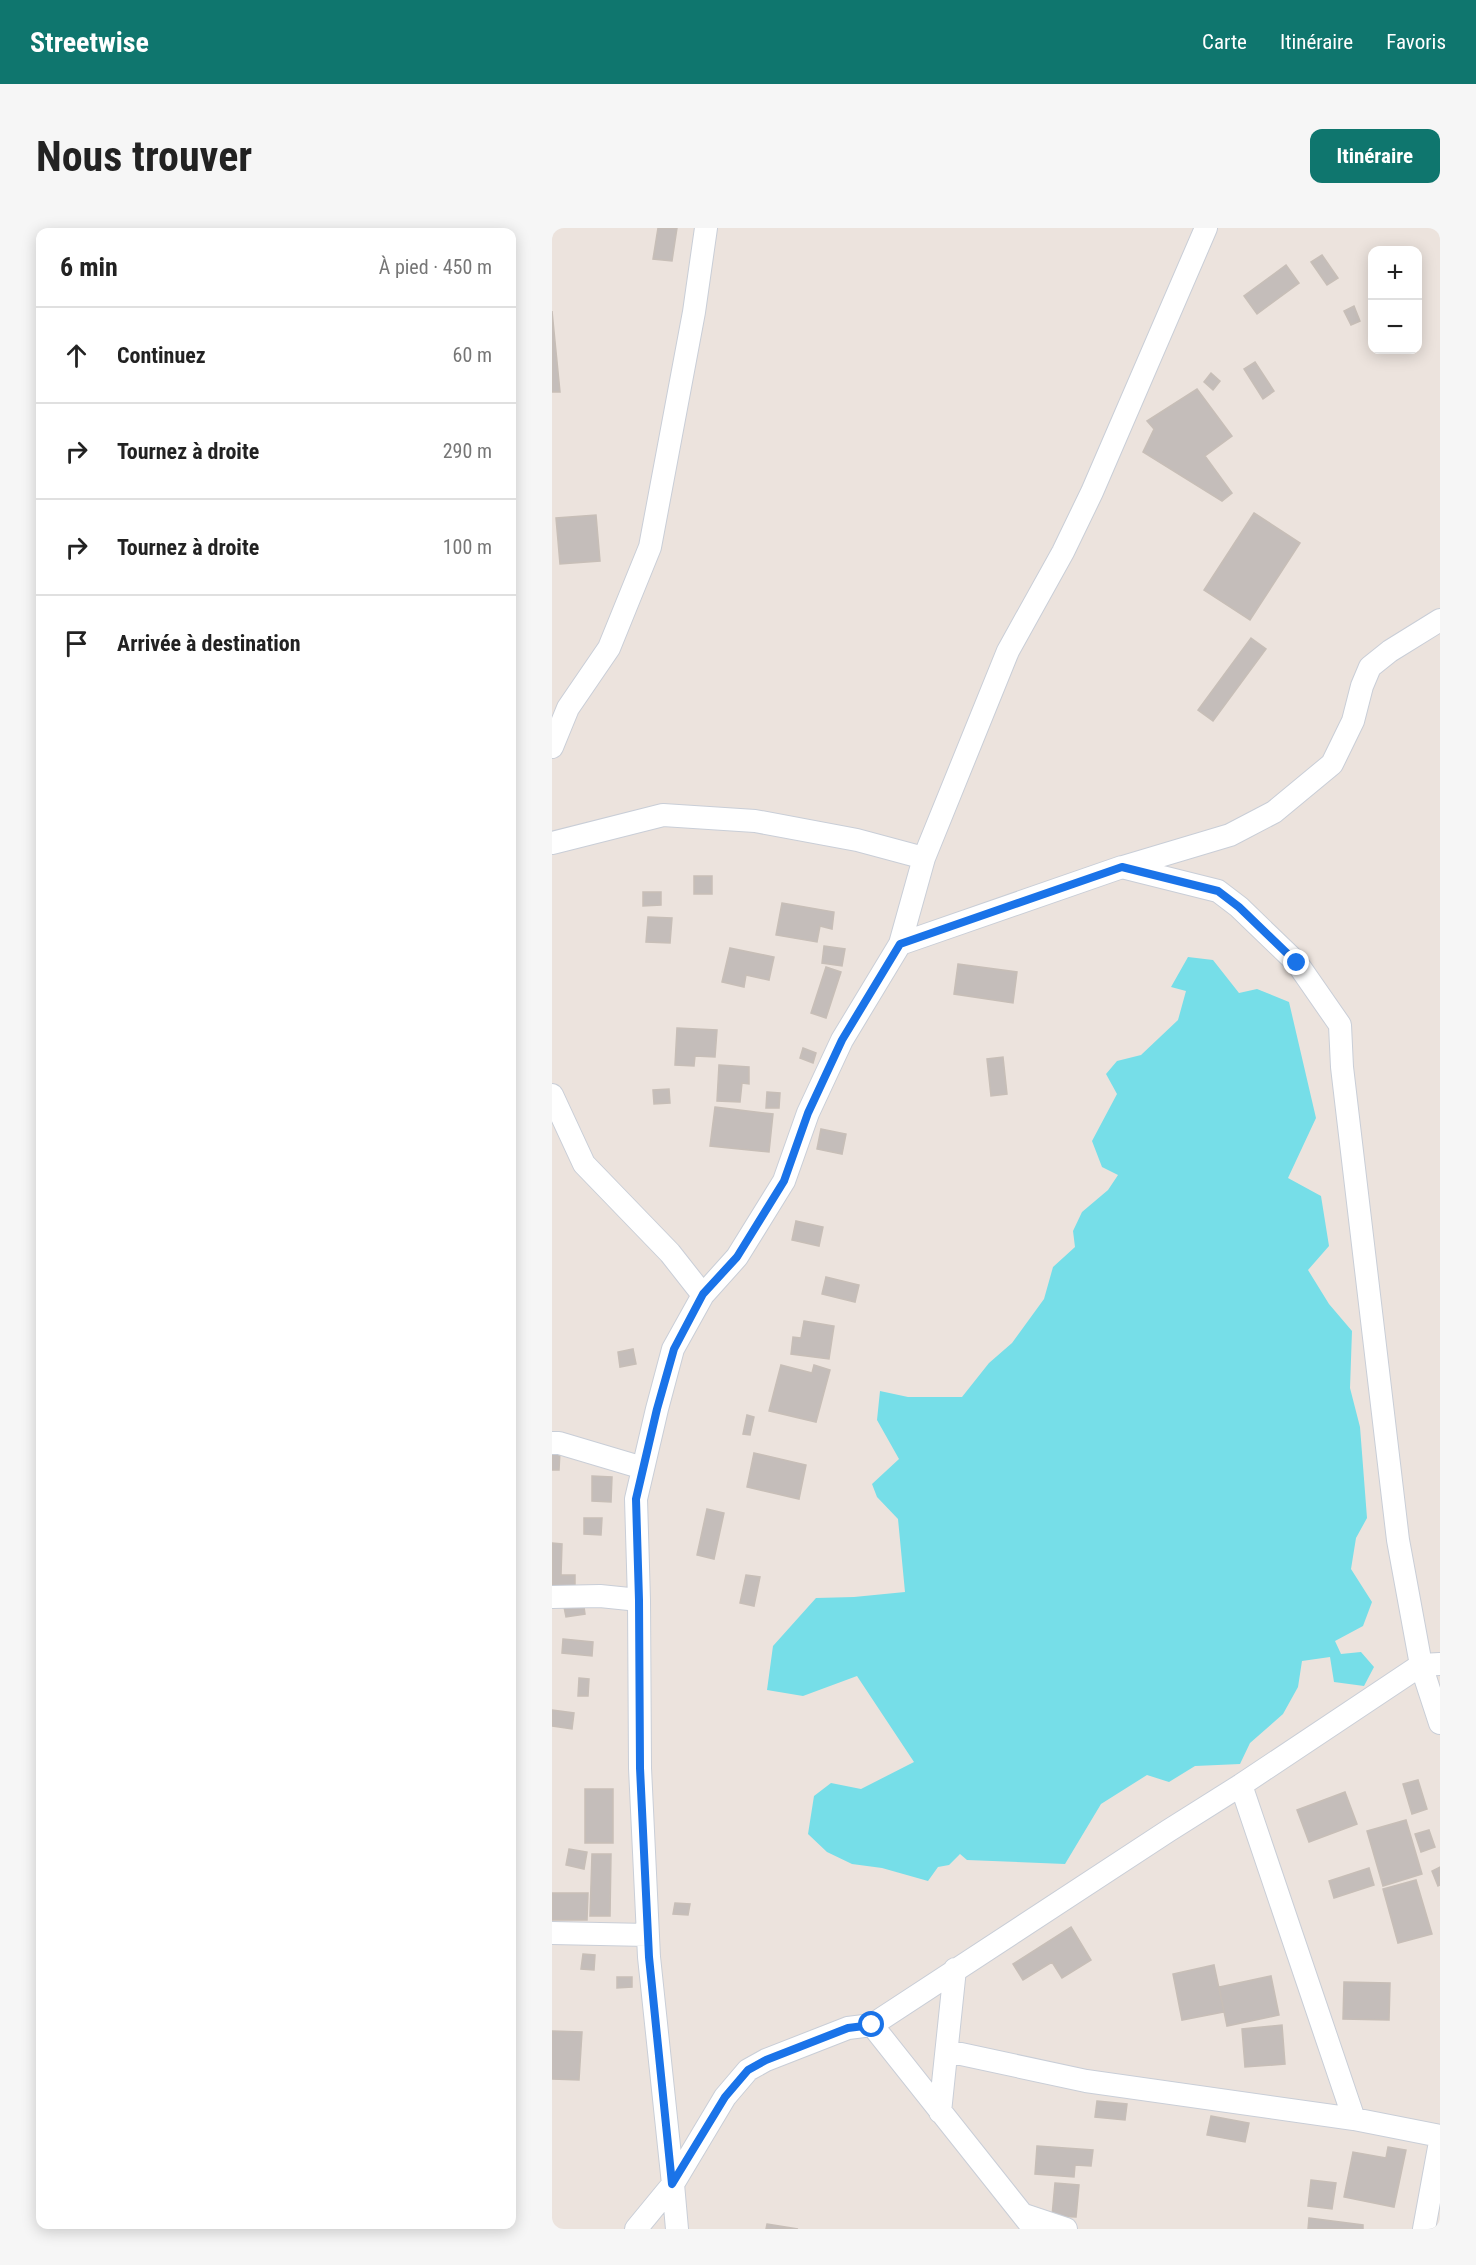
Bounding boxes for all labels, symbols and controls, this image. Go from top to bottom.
text: Streetwise [30,26,149,59]
text: Carte [1202,30,1247,54]
text: Itinéraire [1280,30,1353,54]
text: Favoris [1386,30,1446,54]
button: Itinéraire [1310,129,1440,183]
text: Nous trouver [36,132,252,181]
map controls [1368,246,1422,354]
button: + [1368,246,1422,300]
text: 6 min [60,252,118,282]
text: À pied · 450 m [379,255,492,279]
button: − [1368,300,1422,354]
icon: ahead [60,339,93,372]
text: Continuez [117,343,206,368]
text: 60 m [453,343,492,367]
icon: right [60,435,93,468]
text: Tournez à droite [117,439,259,464]
text: 290 m [443,439,492,463]
icon: right [60,531,93,564]
text: Tournez à droite [117,535,259,560]
text: 100 m [443,535,492,559]
icon: arrive [60,627,93,660]
text: Arrivée à destination [117,631,301,656]
route end [1283,949,1309,975]
route start [858,2011,884,2037]

